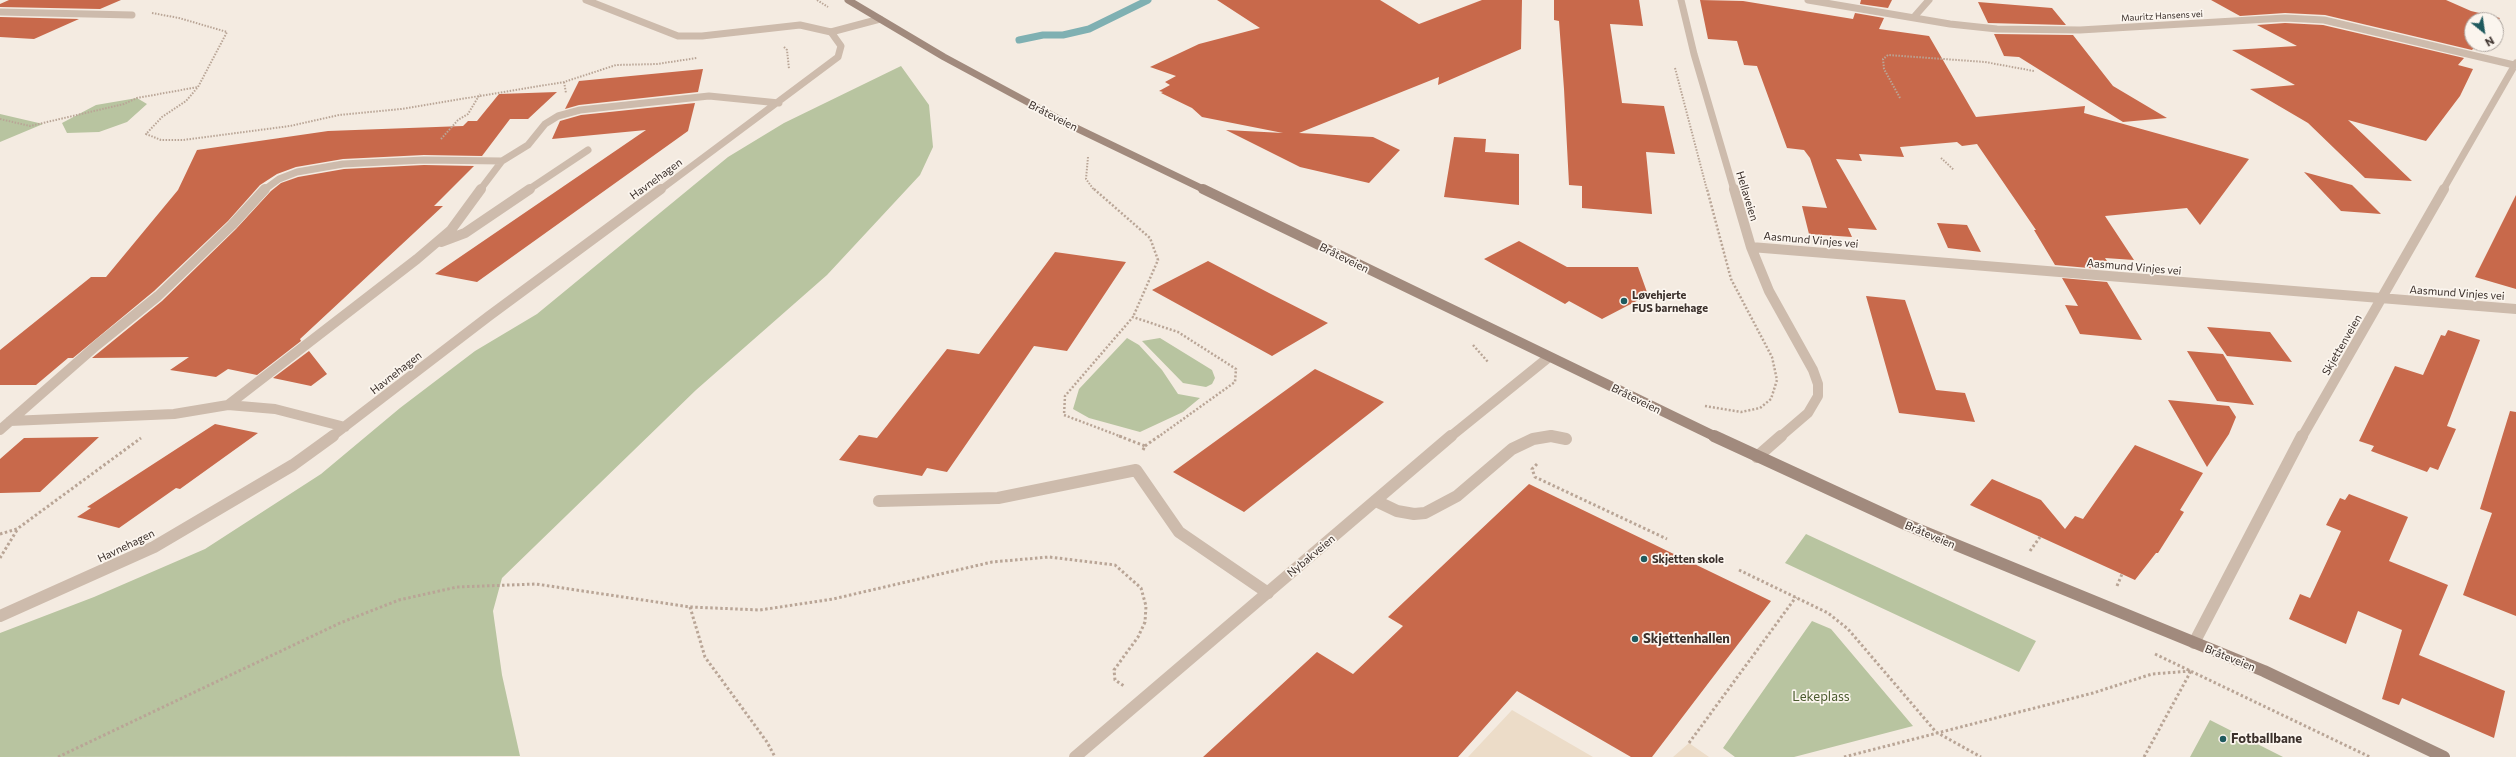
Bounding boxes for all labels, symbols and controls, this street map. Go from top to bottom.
street label: Mauritz Hansens vei [2121,8,2203,24]
north arrow [2464,12,2504,52]
text: N [2483,34,2497,50]
street label: Bråteveien [1026,98,1080,134]
street label: Havnehagen [627,156,685,202]
street label: Hellaveien [1733,169,1761,223]
street label: Aasmund Vinjes vei [1763,229,1859,251]
street label: Bråteveien [1317,240,1371,276]
street label: Aasmund Vinjes vei [2086,256,2182,278]
street label: Aasmund Vinjes vei [2409,283,2505,303]
place label: Løvehjerte FUS barnehage [1632,288,1708,314]
marker: Løvehjerte FUS barnehage [1619,296,1629,306]
street label: Skjettenveien [2319,312,2365,378]
street label: Havnehagen [368,349,424,397]
street label: Bråteveien [1609,381,1663,417]
street label: Bråteveien [1903,518,1957,552]
street label: Havnehagen [95,527,157,565]
street label: Nybakveien [1284,532,1338,580]
place label: Skjetten skole [1652,552,1724,566]
marker: Skjetten skole [1639,554,1649,564]
place label: Skjettenhallen [1643,631,1730,647]
marker: Skjettenhallen [1630,634,1640,644]
street label: Bråteveien [2203,642,2257,674]
park label: Lekeplass [1792,689,1850,705]
place label: Fotballbane [2231,731,2302,747]
marker: Fotballbane [2218,734,2228,744]

